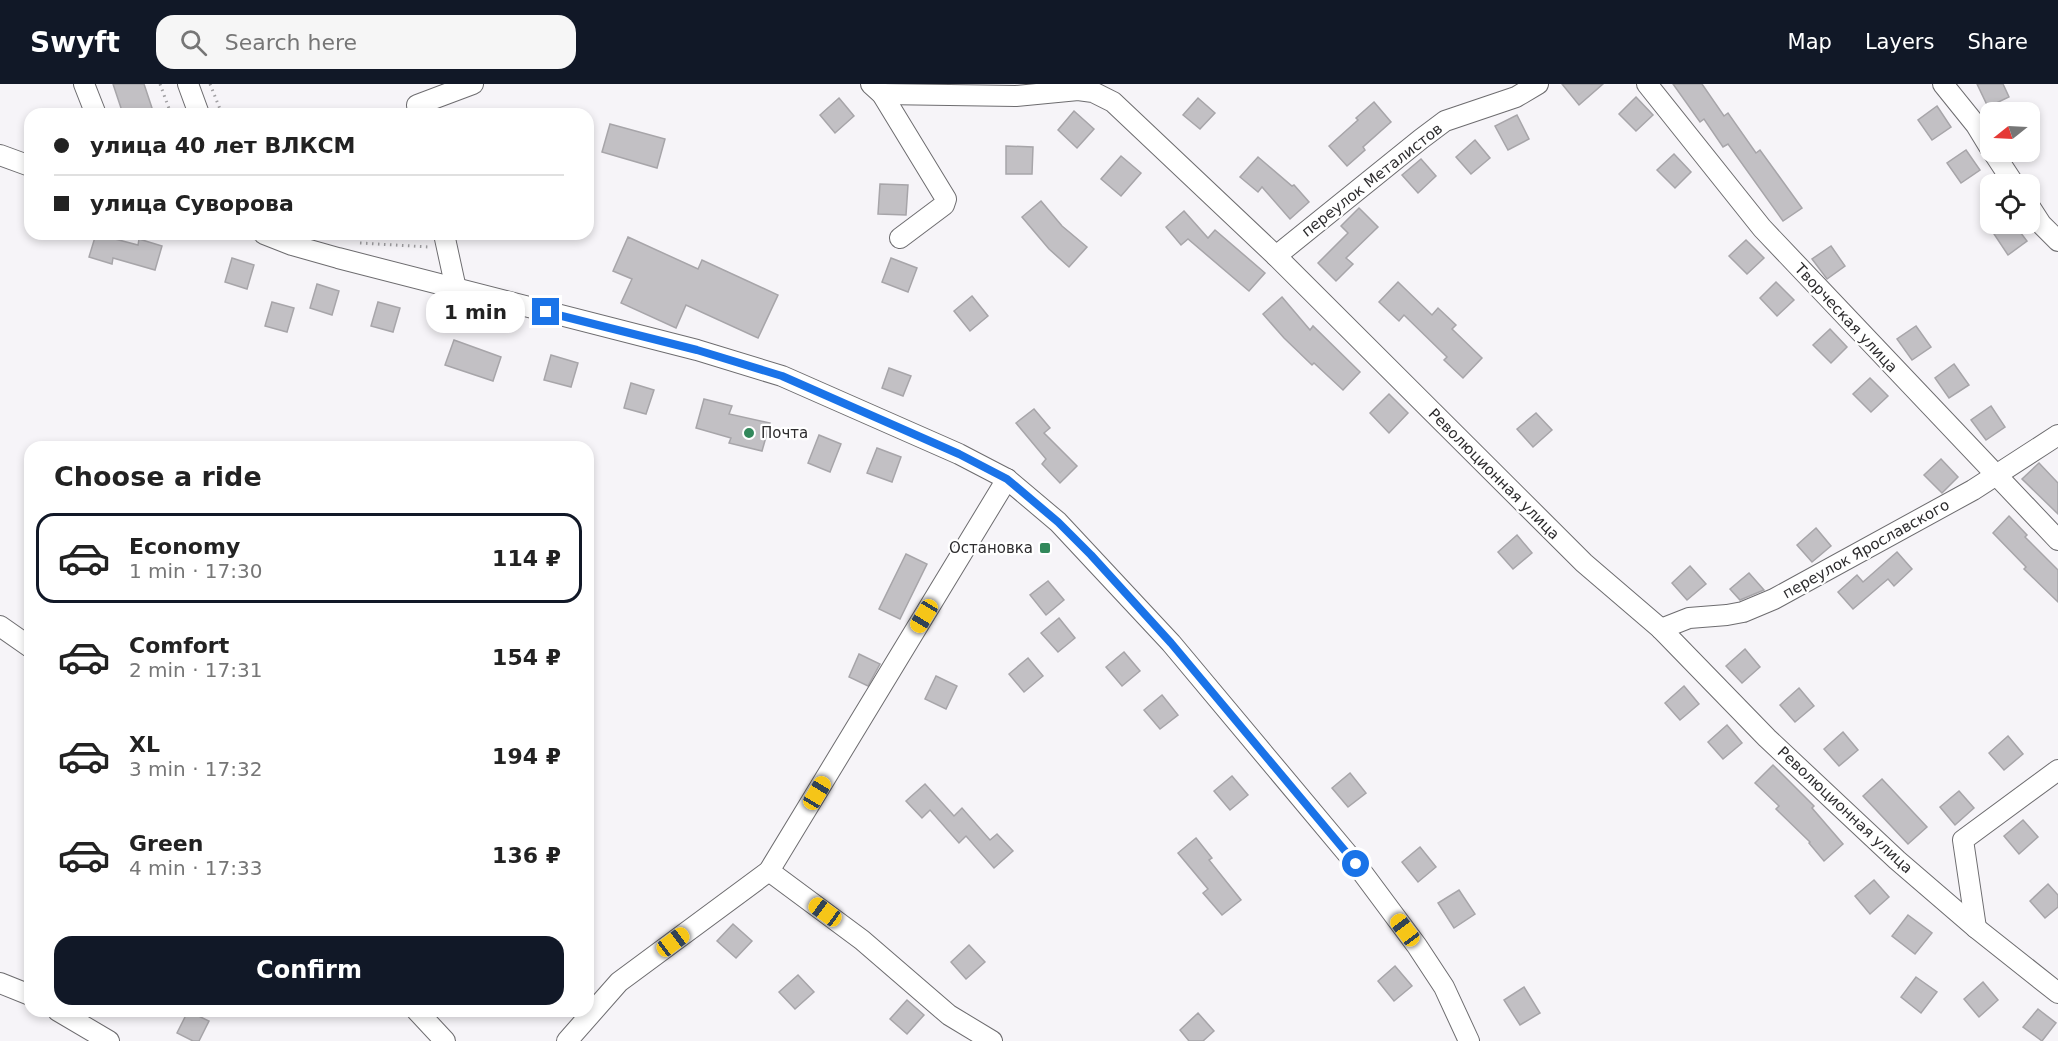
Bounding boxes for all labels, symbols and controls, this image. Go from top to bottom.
search box [156,15,576,69]
text: Swyft [30,26,120,59]
icon: search [177,26,210,59]
text: Search here [225,30,357,55]
text: Map [1788,30,1832,54]
text: Layers [1865,30,1934,54]
text: Share [1967,30,2028,54]
north arrow [1980,102,2040,162]
map controls [1980,102,2040,234]
street label: переулок Металистов [1298,119,1446,241]
text: улица 40 лет ВЛКСМ [90,133,355,158]
button: locate [1980,174,2040,234]
text: улица Суворова [90,191,294,216]
street label: Творческая улица [1790,259,1901,376]
callout: 1 min [426,291,525,333]
route end [532,298,559,325]
text: 1 min [444,300,507,324]
street label: Революционная улица [1425,405,1563,543]
place label: Почта [761,424,808,442]
marker: Почта [742,426,756,440]
text: Choose a ride [54,461,262,492]
street label: переулок Ярославского [1780,496,1952,602]
icon: car [57,531,111,585]
text: Economy [129,534,240,559]
place label: Остановка [949,539,1033,557]
marker: Остановка [1038,541,1052,555]
text: 114 ₽ [492,546,561,571]
text: 1 min · 17:30 [129,559,263,583]
car [907,596,941,636]
icon: car [57,630,111,684]
text: Comfort [129,633,229,658]
text: 154 ₽ [492,645,561,670]
text: 2 min · 17:31 [129,658,263,682]
icon: car [57,729,111,783]
text: XL [129,732,160,757]
street label: Революционная улица [1774,743,1916,877]
text: 194 ₽ [492,744,561,769]
text: 3 min · 17:32 [129,757,263,781]
car [800,773,834,813]
icon: car [57,828,111,882]
text: Green [129,831,203,856]
text: 136 ₽ [492,843,561,868]
route start [1342,850,1369,877]
text: 4 min · 17:33 [129,856,263,880]
car [805,894,845,930]
car [1387,910,1423,950]
car [653,924,693,960]
button: Confirm [54,936,564,1005]

